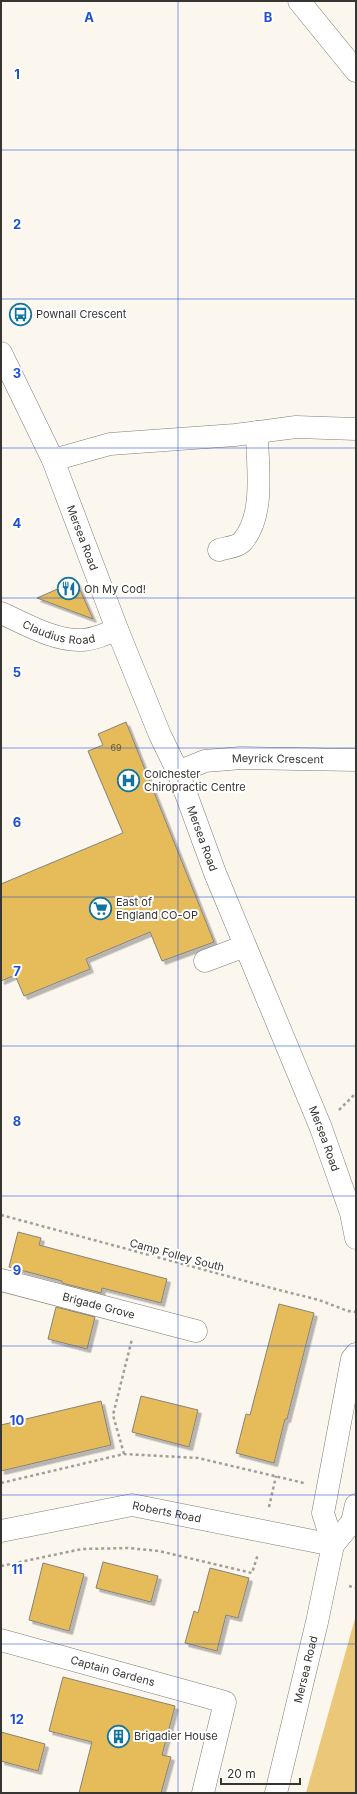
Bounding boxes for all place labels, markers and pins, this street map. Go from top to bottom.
bus stop icon: Pownall Crescent [7,301,33,327]
place label: Pownall Crescent [36,307,127,321]
restaurant icon: Oh My Cod! [55,576,81,602]
place label: Oh My Cod! [84,582,146,596]
hospital icon: Colchester Chiropractic Centre [115,767,141,793]
place label: Colchester Chiropractic Centre [144,767,246,794]
supermarket icon: East of England CO-OP [88,895,114,921]
place label: East of England CO-OP [116,895,198,922]
building icon: Brigadier House [106,1723,132,1749]
place label: Brigadier House [134,1729,218,1743]

